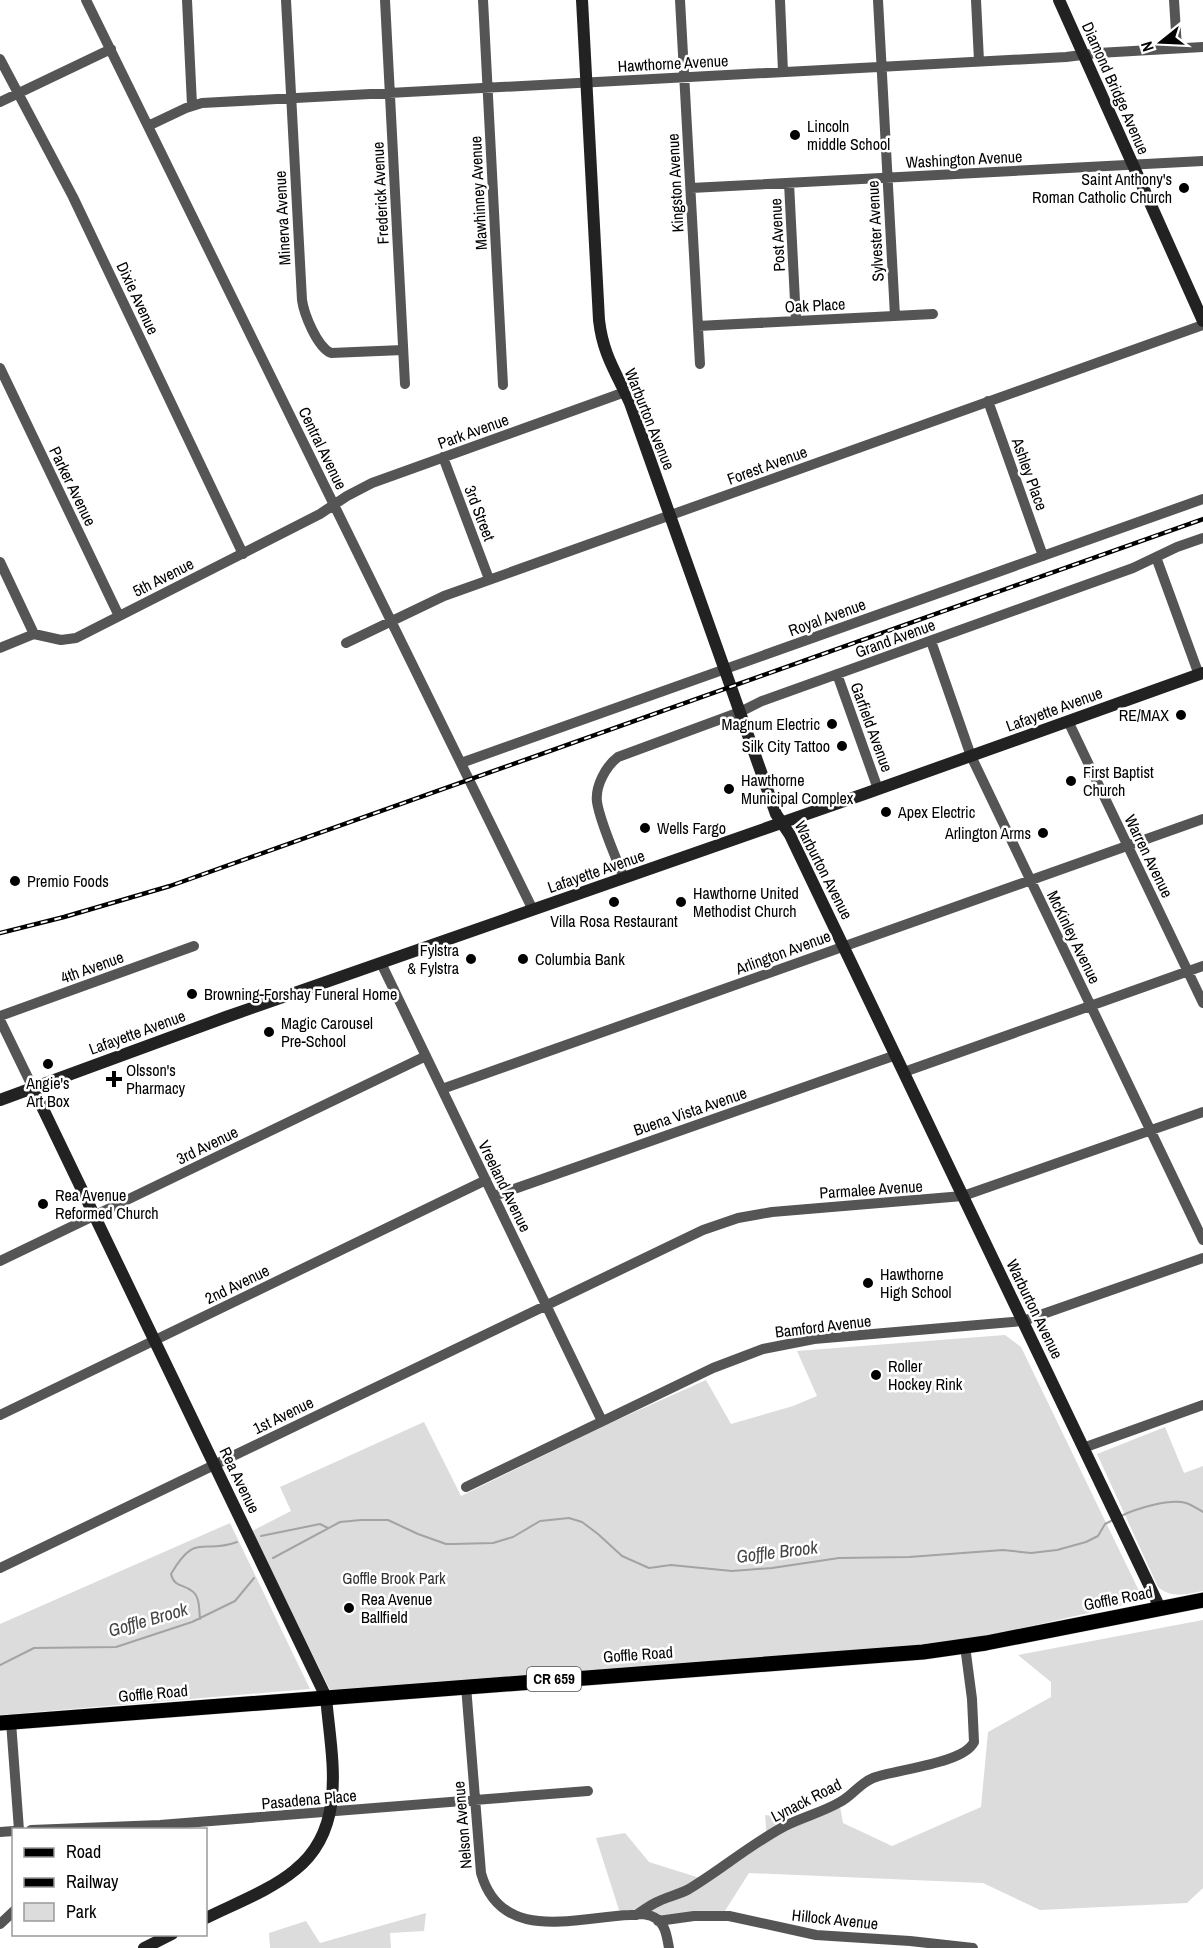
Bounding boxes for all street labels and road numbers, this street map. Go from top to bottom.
street label: Diamond Bridge Avenue [1077,18,1155,158]
street label: Hawthorne Avenue [617,49,729,77]
street label: Kingston Avenue [661,133,689,233]
street label: Mawhinney Avenue [464,135,492,251]
street label: Frederick Avenue [366,141,394,245]
street label: Washington Avenue [905,145,1023,173]
street label: Minerva Avenue [269,170,295,266]
street label: Sylvester Avenue [861,180,889,282]
street label: Post Avenue [764,198,790,272]
street label: Dixie Avenue [112,258,164,338]
street label: Oak Place [784,292,846,318]
street label: Warburton Avenue [620,365,680,473]
street label: Central Avenue [293,403,353,493]
street label: Park Avenue [434,408,512,454]
street label: Ashley Place [1006,434,1053,513]
street label: Forest Avenue [724,440,810,490]
street label: Parker Avenue [44,443,102,529]
street label: 3rd Street [459,482,501,544]
street label: 5th Avenue [129,552,197,602]
street label: Royal Avenue [785,593,869,641]
street label: Grand Avenue [852,613,938,663]
street label: Garfield Avenue [846,679,898,775]
street label: Lafayette Avenue [1003,681,1105,737]
street label: Warren Avenue [1119,811,1179,901]
street label: Warburton Avenue [790,817,858,923]
street label: Lafayette Avenue [545,844,647,898]
street label: McKinley Avenue [1042,887,1106,987]
street label: Arlington Avenue [731,925,834,980]
street label: 4th Avenue [57,945,127,989]
street label: Lafayette Avenue [86,1004,188,1060]
street label: Buena Vista Avenue [630,1081,750,1141]
street label: 3rd Avenue [172,1121,242,1169]
street label: Vreeland Avenue [473,1137,537,1235]
street label: Parmalee Avenue [819,1174,923,1204]
street label: Warburton Avenue [1001,1256,1069,1362]
street label: 2nd Avenue [201,1259,273,1309]
street label: Bamford Avenue [774,1309,872,1343]
street label: 1st Avenue [249,1391,317,1439]
street label: Rea Avenue [214,1443,266,1517]
street label: Goffle Road [1082,1581,1154,1615]
street label: Goffle Road [602,1641,674,1667]
road number: CR 659 [527,1667,581,1691]
street label: Goffle Road [117,1679,189,1707]
street label: Lynack Road [767,1773,845,1827]
street label: Nelson Avenue [447,1780,477,1870]
street label: Pasadena Place [260,1784,358,1814]
street label: Hillock Avenue [791,1904,879,1934]

